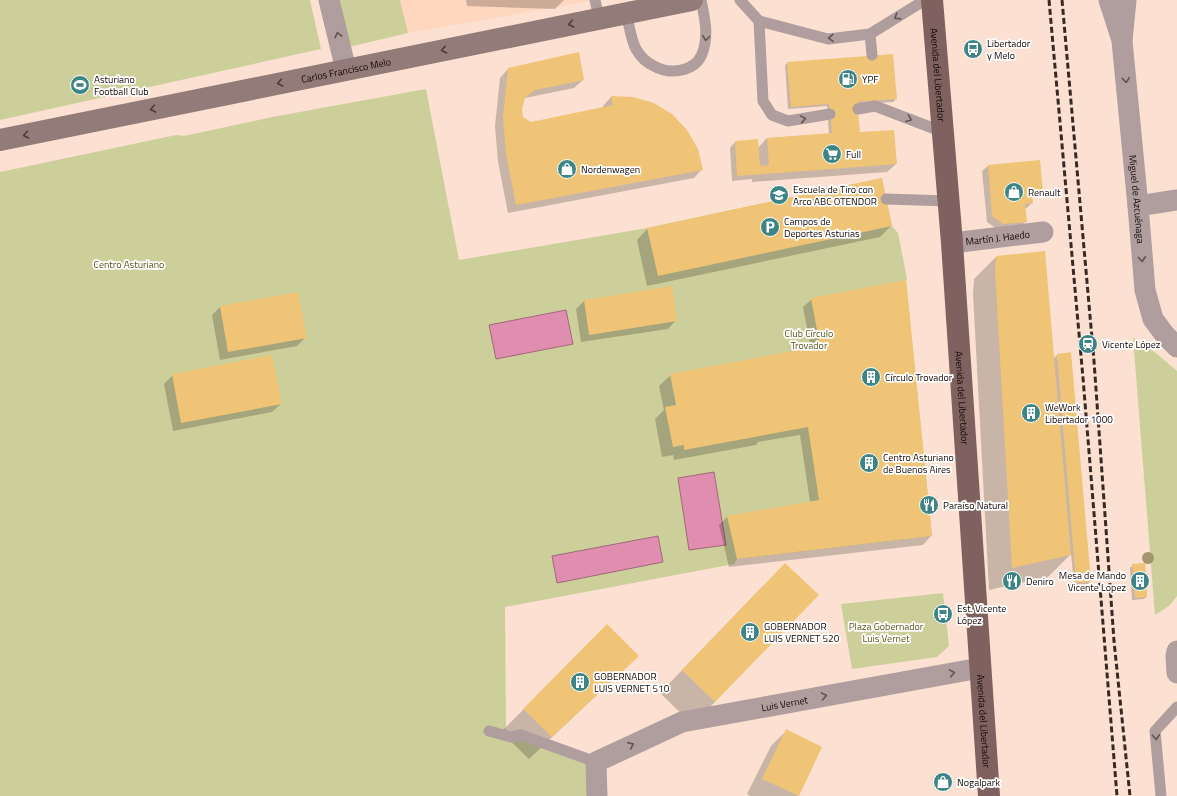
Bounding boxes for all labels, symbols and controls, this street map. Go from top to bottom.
one-way arrow [895,12,902,19]
one-way arrow [568,20,574,28]
street label: Avenida del Libertador [927,27,950,123]
one-way arrow [334,32,342,38]
one-way arrow [828,34,834,42]
one-way arrow [701,35,710,41]
place label: Libertador y Melo [987,36,1031,63]
bus stop icon: Libertador y Melo [962,38,984,60]
one-way arrow [441,46,447,54]
street label: Carlos Francisco Melo [300,54,392,86]
fuel station icon: YPF [837,68,859,90]
place label: Asturiano Football Club [94,72,149,99]
place label: YPF [862,72,879,87]
sports icon: Asturiano Football Club [69,74,91,96]
one-way arrow [1121,77,1130,83]
one-way arrow [277,79,284,87]
one-way arrow [150,104,156,113]
one-way arrow [906,114,913,122]
one-way arrow [800,115,806,123]
one-way arrow [22,130,29,138]
supermarket icon: Full [821,143,843,165]
place label: Full [846,147,861,162]
street label: Miguel de Azcuénaga [1126,154,1149,244]
shop icon: Nordenwagen [556,158,578,180]
place label: Nordenwagen [581,162,640,177]
shop icon: Renault [1003,181,1025,203]
place label: Escuela de Tiro con Arco ABC OTENDOR [793,182,877,209]
school or university icon: Escuela de Tiro con Arco ABC OTENDOR [768,184,790,206]
place label: Renault [1028,185,1061,200]
place label: Campos de Deportes Asturias [784,214,860,241]
parking icon: Campos de Deportes Asturias [759,216,781,238]
street label: Martín J. Haedo [965,226,1031,249]
one-way arrow [1138,256,1147,262]
park label: Centro Asturiano [94,257,164,272]
park label: Club Círculo Trovador [785,326,833,353]
station icon: Vicente López [1077,333,1099,355]
place label: Vicente López [1102,337,1161,352]
street label: Avenida del Libertador [952,350,973,446]
building icon: Círculo Trovador [860,366,882,388]
place label: Círculo Trovador [885,370,953,385]
place label: WeWork Libertador 1000 [1045,400,1113,427]
building icon: WeWork Libertador 1000 [1020,402,1042,424]
place label: Centro Asturiano de Buenos Aires [883,450,954,477]
building icon: Centro Asturiano de Buenos Aires [858,452,880,474]
restaurant icon: Paraíso Natural [918,494,940,516]
place label: Paraíso Natural [943,498,1008,513]
place label: Mesa de Mando Vicente Lopez [1059,568,1126,595]
restaurant icon: Deniro [1001,570,1023,592]
building icon: Mesa de Mando Vicente Lopez [1129,570,1151,592]
place label: Deniro [1026,574,1054,589]
place label: Est. Vicente López [957,601,1006,628]
bus stop icon: Est. Vicente López [932,603,954,625]
place label: GOBERNADOR LUIS VERNET 520 [764,619,840,646]
park label: Plaza Gobernador Luis Vernet [849,619,924,646]
building icon: GOBERNADOR LUIS VERNET 520 [739,621,761,643]
place label: GOBERNADOR LUIS VERNET 510 [594,669,670,696]
one-way arrow [949,669,955,678]
building icon: GOBERNADOR LUIS VERNET 510 [569,671,591,693]
street label: Avenida del Libertador [973,674,995,769]
street label: Luis Vernet [760,692,809,715]
one-way arrow [821,693,827,701]
one-way arrow [1152,734,1161,741]
one-way arrow [628,742,635,750]
shop icon: Nogalpark [932,771,954,793]
place label: Nogalpark [957,775,1000,790]

